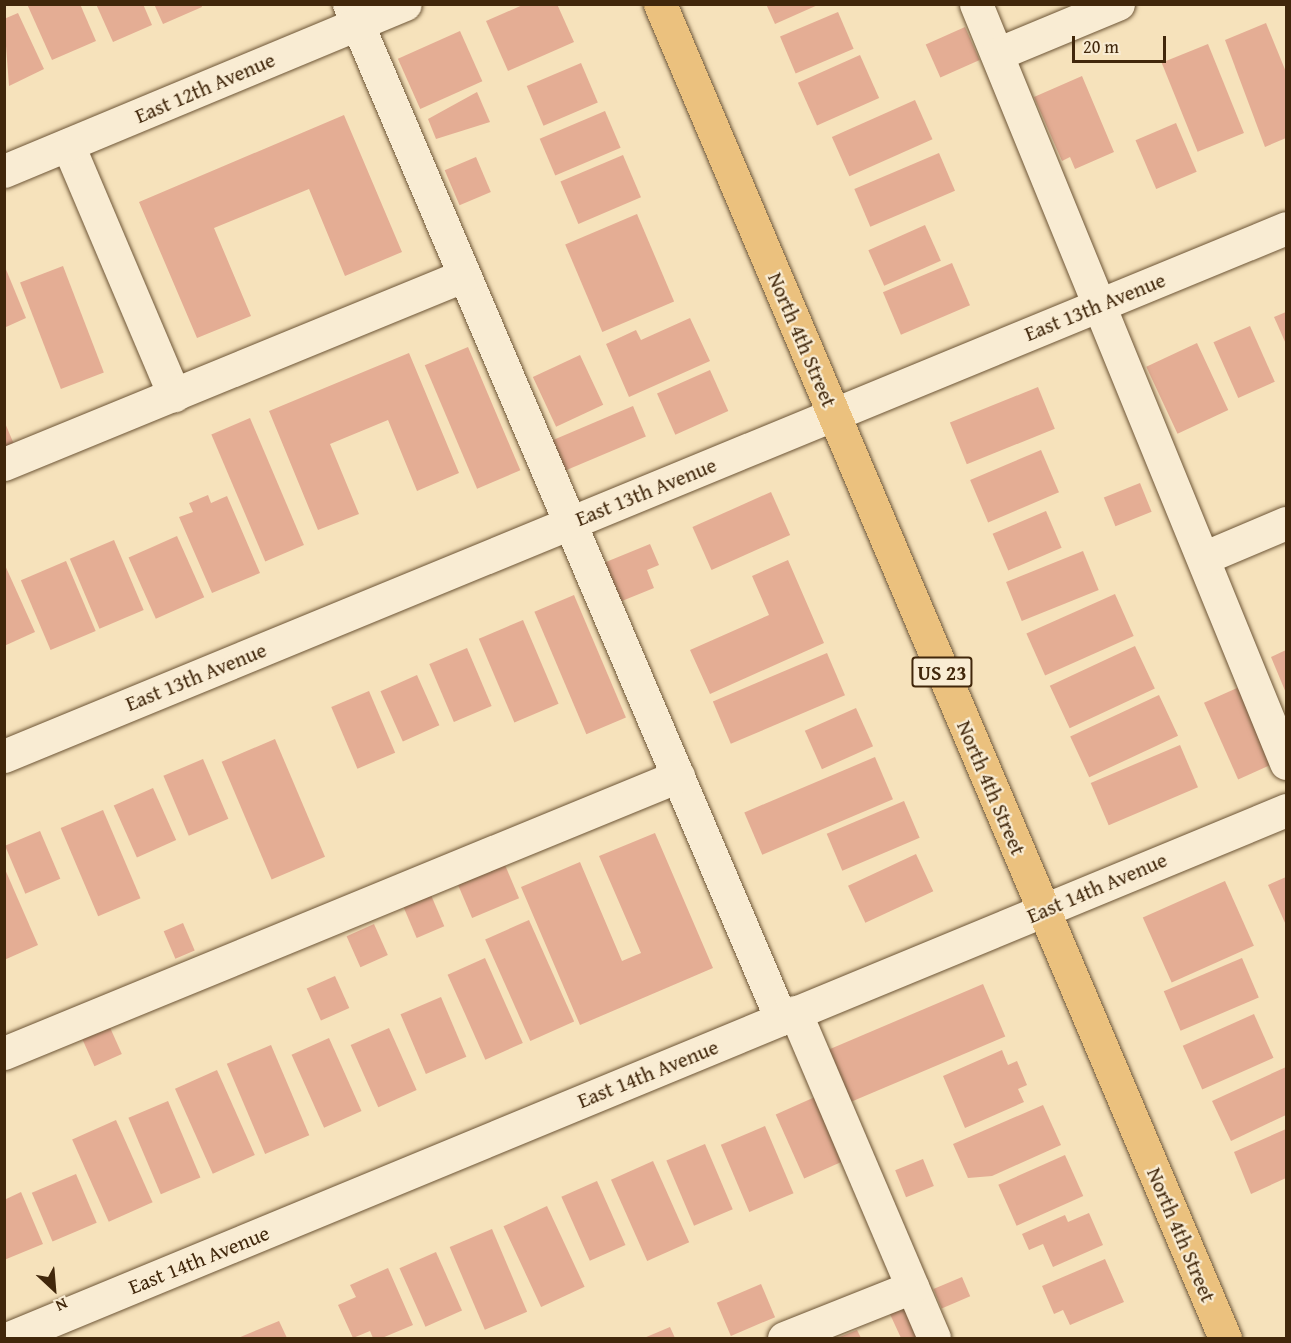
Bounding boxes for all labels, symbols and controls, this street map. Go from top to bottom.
scale bar [1075,24,1170,62]
text: 20 m [1083,33,1119,60]
street label: East 12th Avenue [131,47,279,129]
street label: East 13th Avenue [1021,267,1169,347]
street label: North 4th Street [762,269,842,411]
street label: East 13th Avenue [572,452,720,532]
street label: East 13th Avenue [122,637,270,717]
road number: US 23 [910,655,974,689]
street label: North 4th Street [951,717,1031,859]
street label: East 14th Avenue [1023,847,1171,929]
street label: East 14th Avenue [574,1034,722,1114]
street label: North 4th Street [1141,1164,1221,1306]
street label: East 14th Avenue [125,1220,273,1300]
north arrow [24,1259,84,1319]
text: N [52,1292,72,1318]

